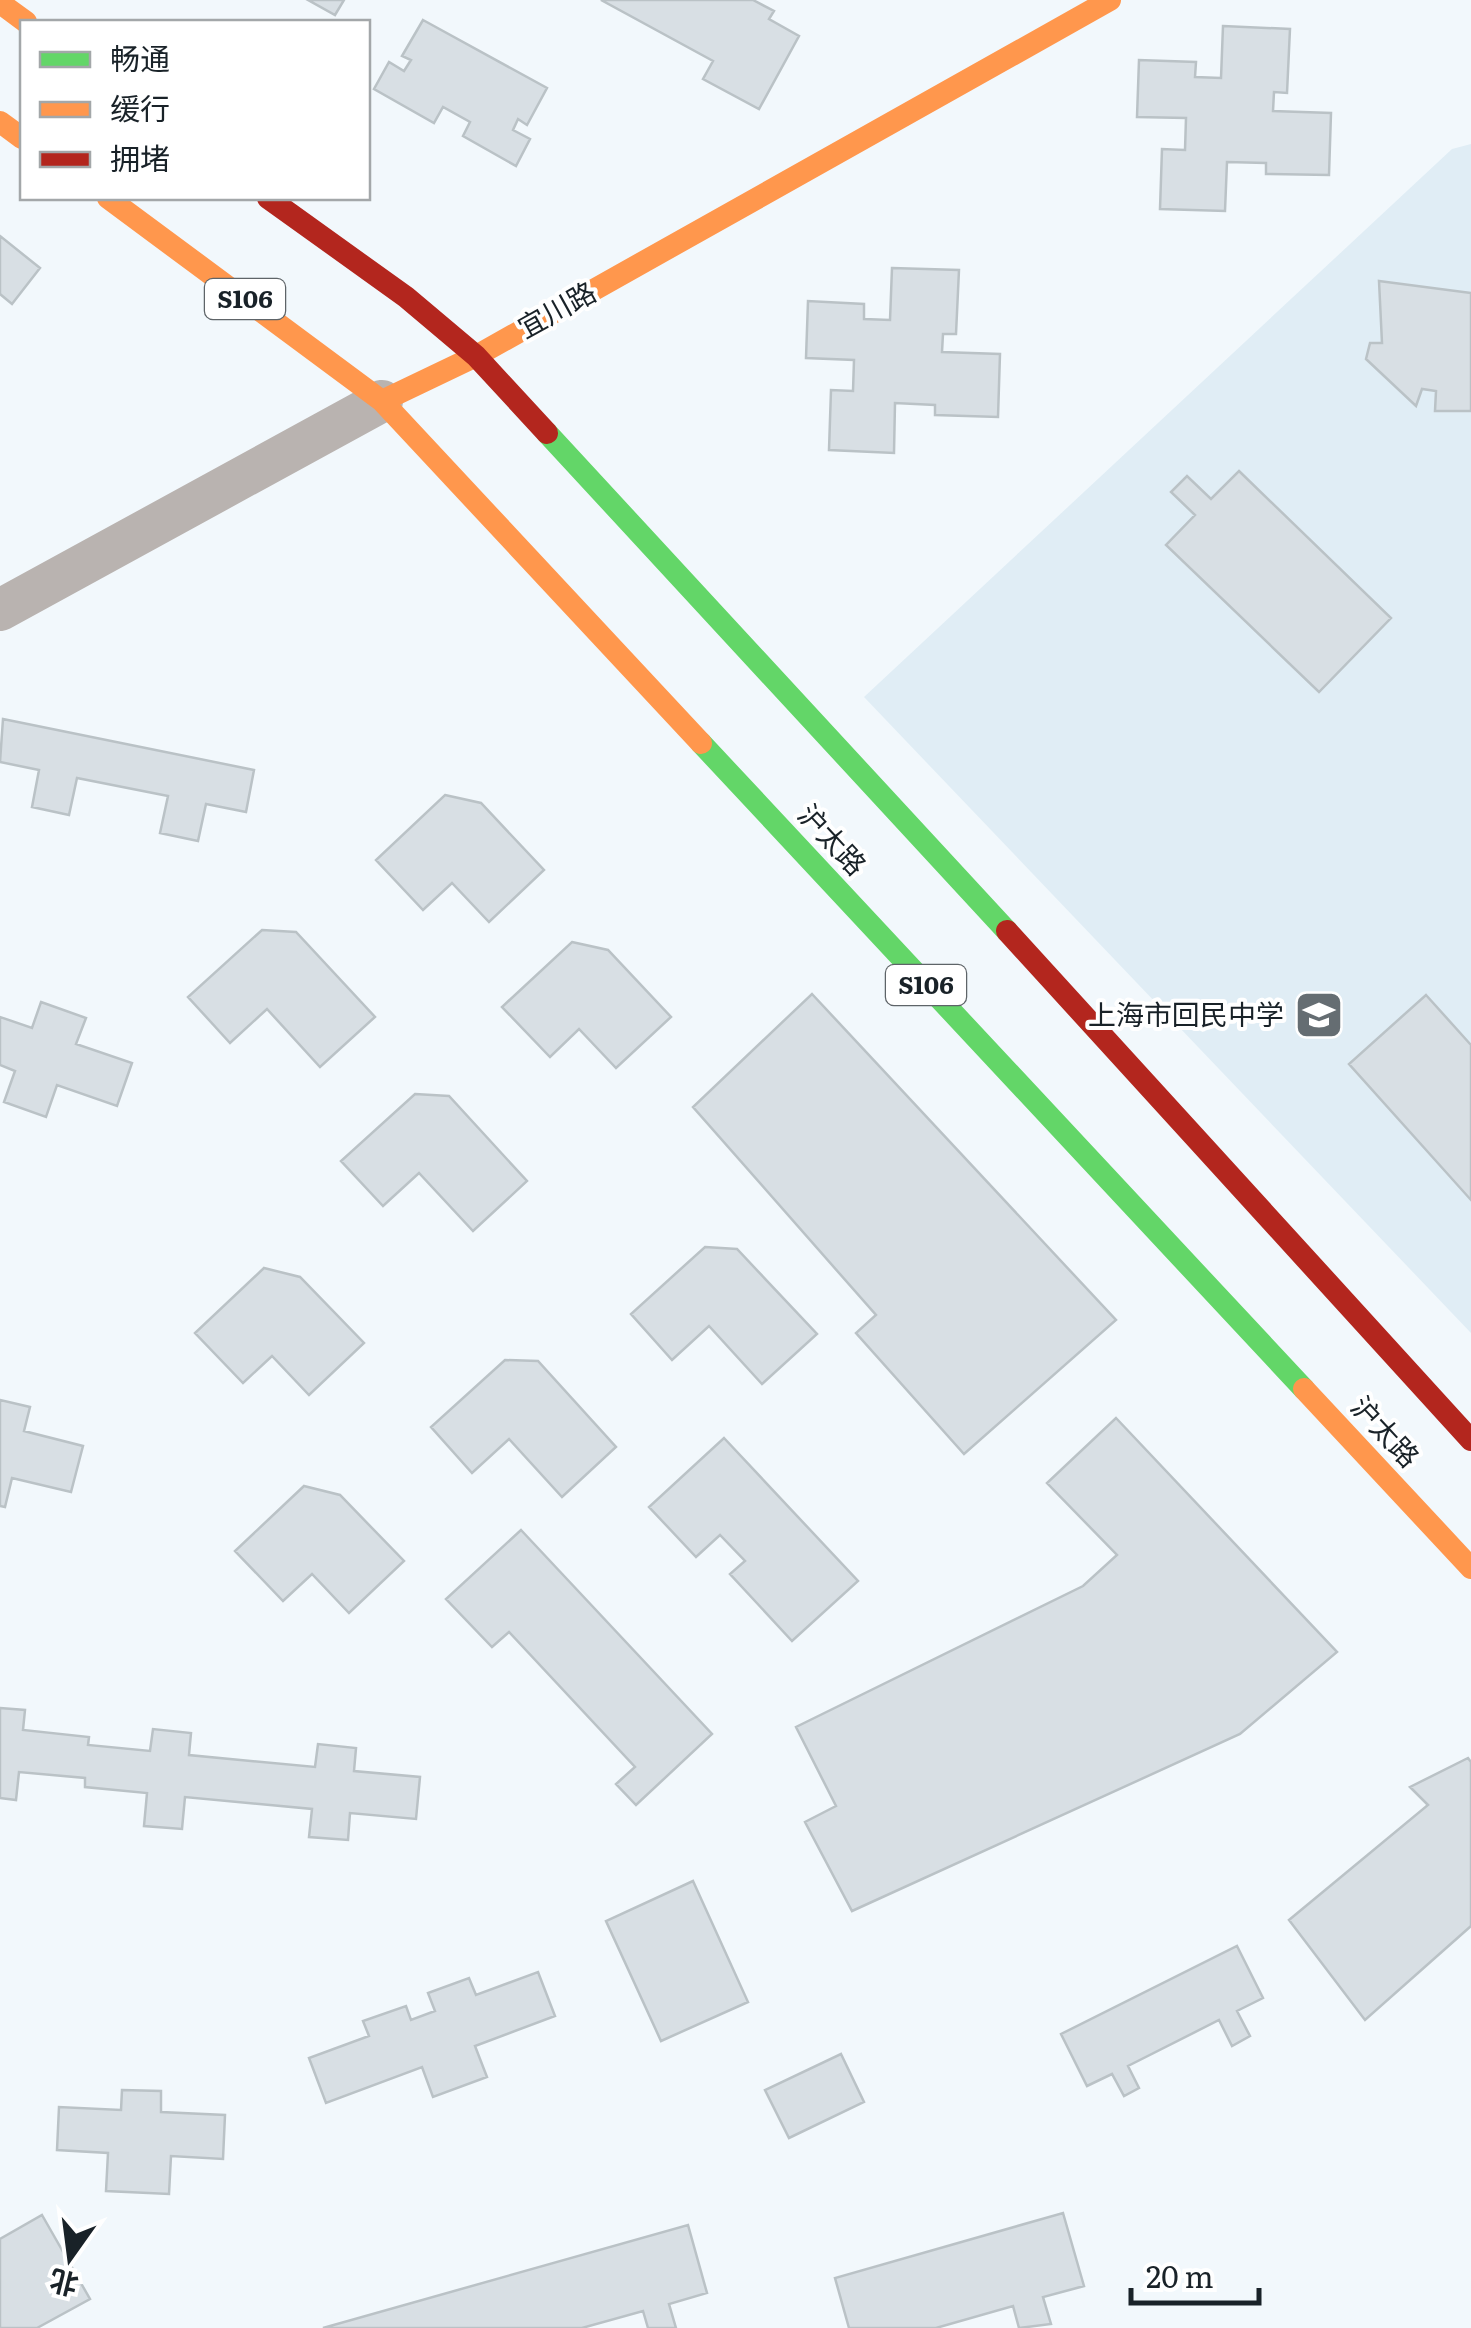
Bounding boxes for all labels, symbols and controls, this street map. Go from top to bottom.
legend [20,20,370,200]
text: 畅通 [110,35,170,79]
text: 缓行 [110,85,170,129]
text: 拥堵 [110,135,170,179]
street label: 宜川路 [509,270,603,347]
road number: S106 [205,279,285,319]
street label: 沪太路 [789,794,877,884]
road number: S106 [886,965,966,1005]
school or university icon: 上海市回民中学 [1293,989,1345,1041]
place label: 上海市回民中学 [1088,992,1284,1034]
street label: 沪太路 [1342,1386,1430,1476]
north arrow [20,2208,120,2308]
scale bar [1131,2243,1258,2305]
text: 20 m [1146,2253,1214,2297]
text: 北 [45,2260,82,2308]

